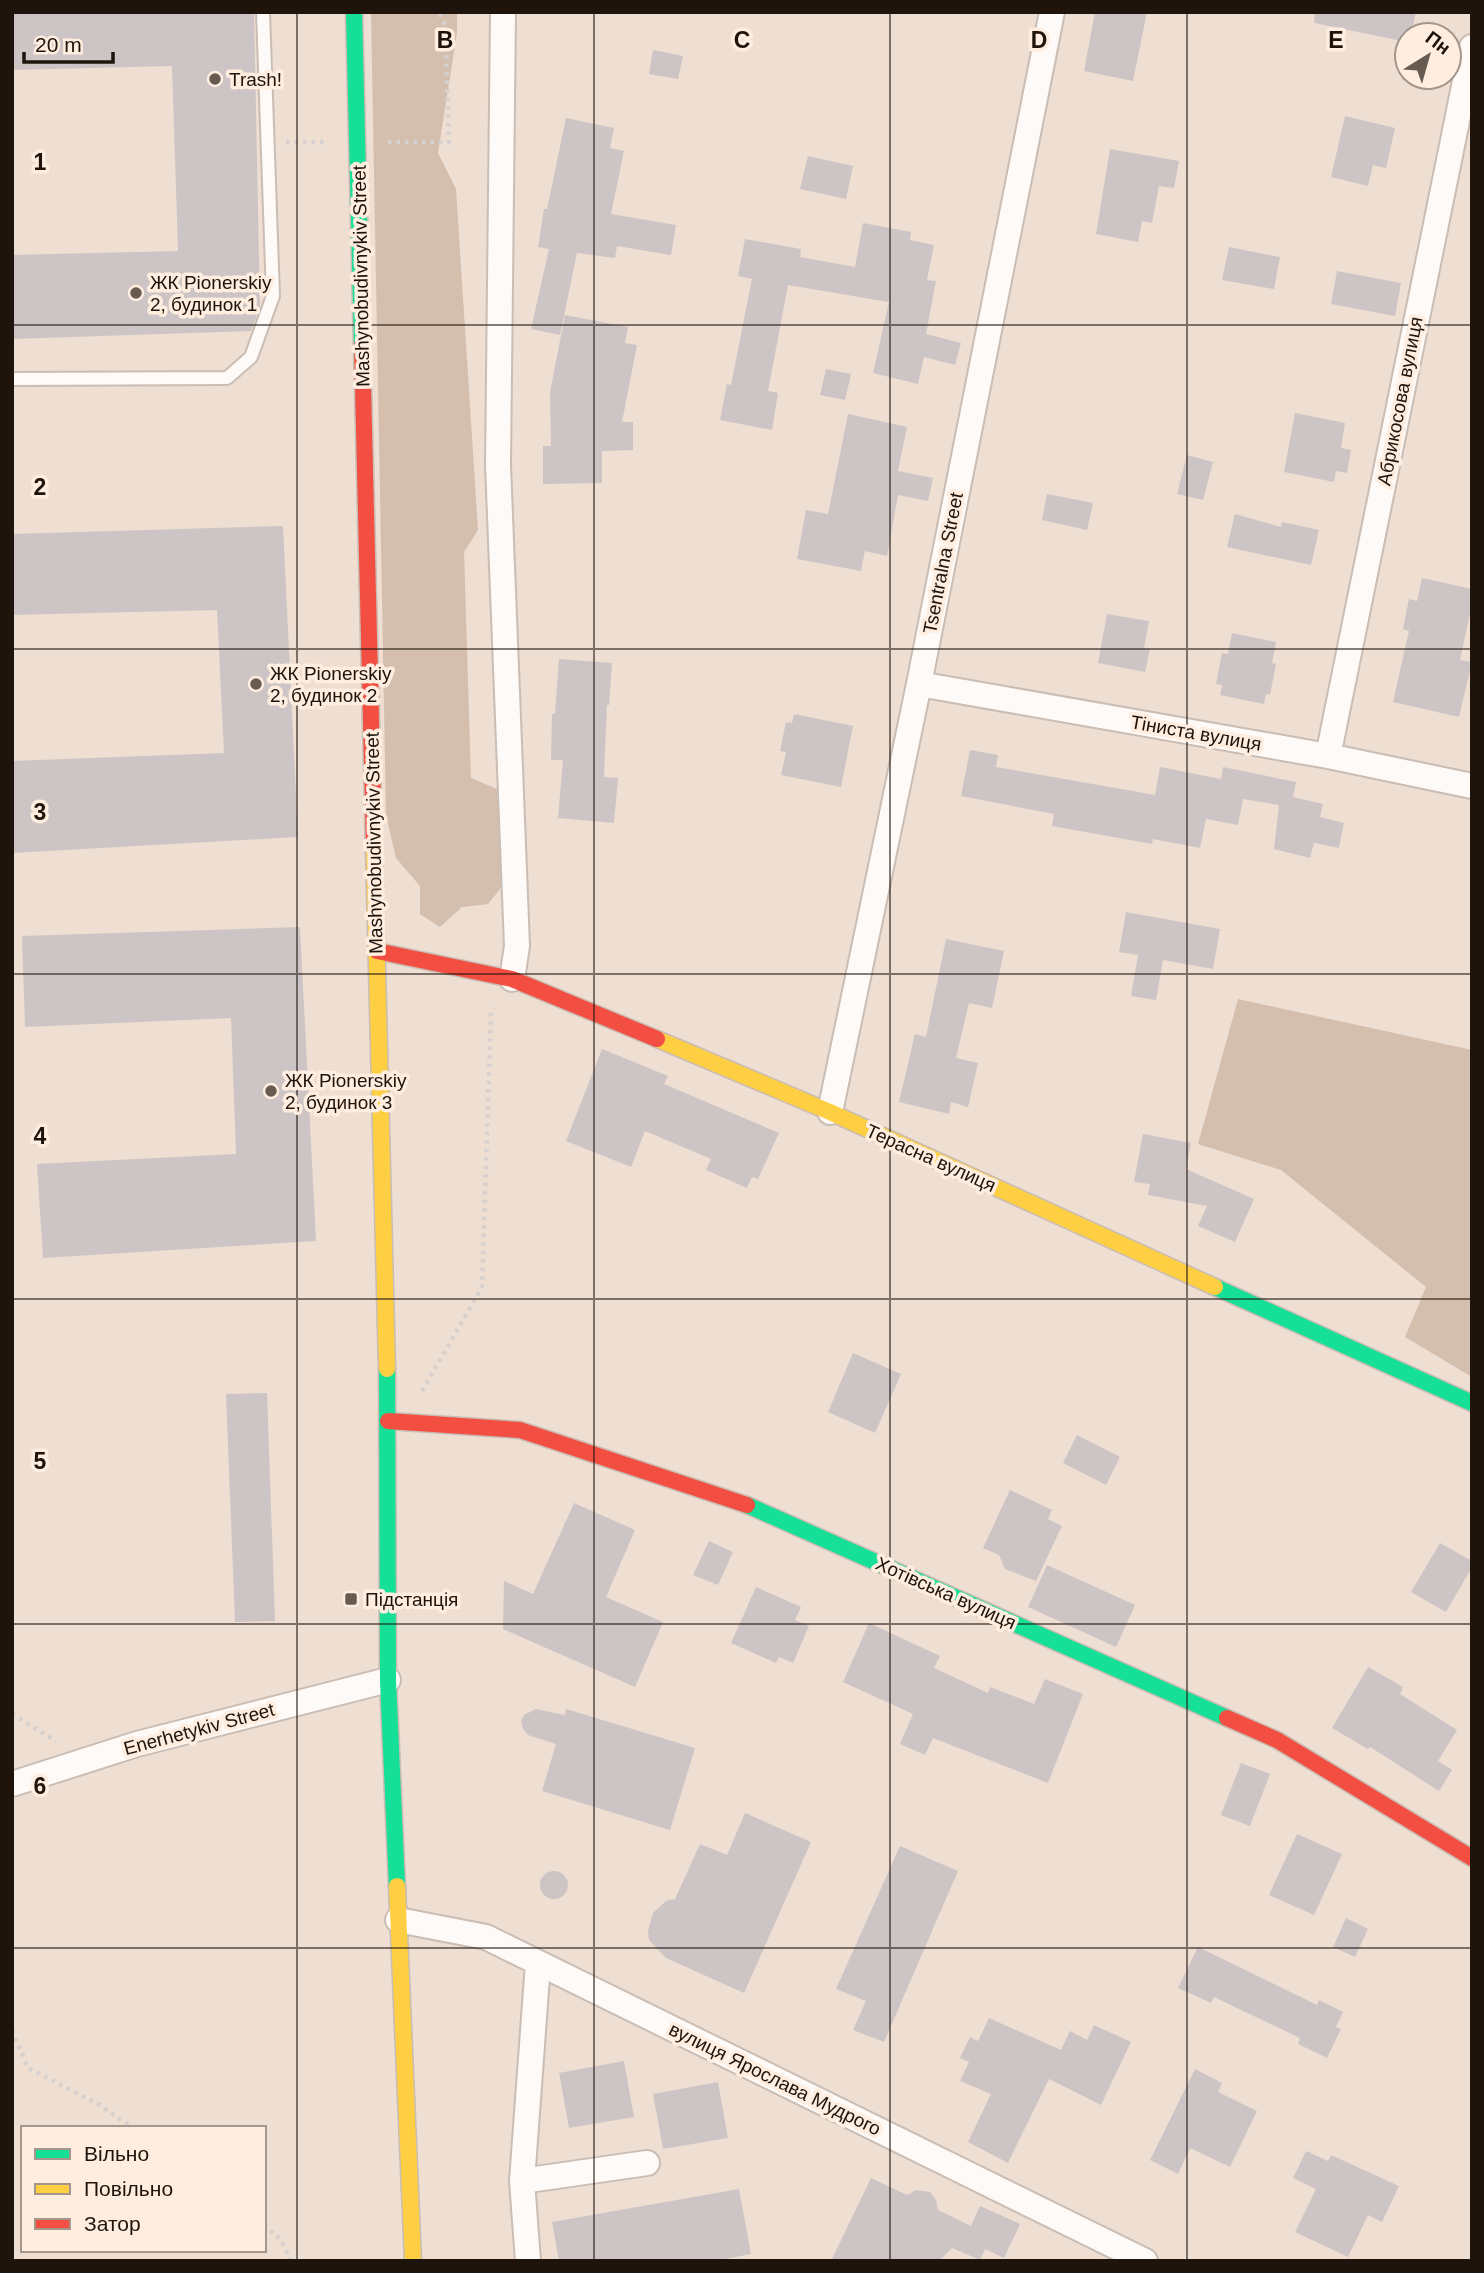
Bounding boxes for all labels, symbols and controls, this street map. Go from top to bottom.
scale bar [24,21,114,65]
north arrow [1393,21,1463,91]
text: B [437,27,453,53]
text: C [734,27,750,53]
text: D [1031,27,1047,53]
text: E [1328,27,1344,53]
text: Пн [1422,27,1454,59]
text: 20 m [35,33,82,56]
place label: Trash! [229,69,282,90]
marker: Trash! [207,71,223,87]
text: 1 [34,149,47,175]
street label: Mashynobudivnykiv Street [349,164,373,387]
place label: ЖК Pionerskiy 2, будинок 1 [150,272,272,315]
marker: ЖК Pionerskiy 2, будинок 1 [128,285,144,301]
street label: Абрикосова вулиця [1373,315,1427,487]
text: 2 [34,474,46,500]
street label: Tsentralna Street [919,490,967,636]
place label: ЖК Pionerskiy 2, будинок 2 [270,663,392,706]
marker: ЖК Pionerskiy 2, будинок 2 [248,676,264,692]
street label: Тіниста вулиця [1129,711,1263,755]
street label: Mashynobudivnykiv Street [362,731,386,954]
text: 3 [34,799,46,825]
place label: ЖК Pionerskiy 2, будинок 3 [285,1070,407,1113]
marker: ЖК Pionerskiy 2, будинок 3 [263,1083,279,1099]
street label: Терасна вулиця [863,1120,999,1196]
text: 4 [34,1123,47,1149]
text: 5 [34,1448,47,1474]
street label: Хотівська вулиця [873,1553,1019,1633]
place label: Підстанція [365,1589,458,1610]
marker: Підстанція [343,1591,359,1607]
street label: Enerhetykiv Street [121,1699,277,1759]
text: 6 [34,1773,46,1799]
street label: вулиця Ярослава Мудрого [666,2019,884,2139]
legend [21,2126,266,2252]
text: Вільно [84,2142,149,2165]
text: Повільно [84,2177,173,2200]
text: Затор [84,2212,141,2235]

